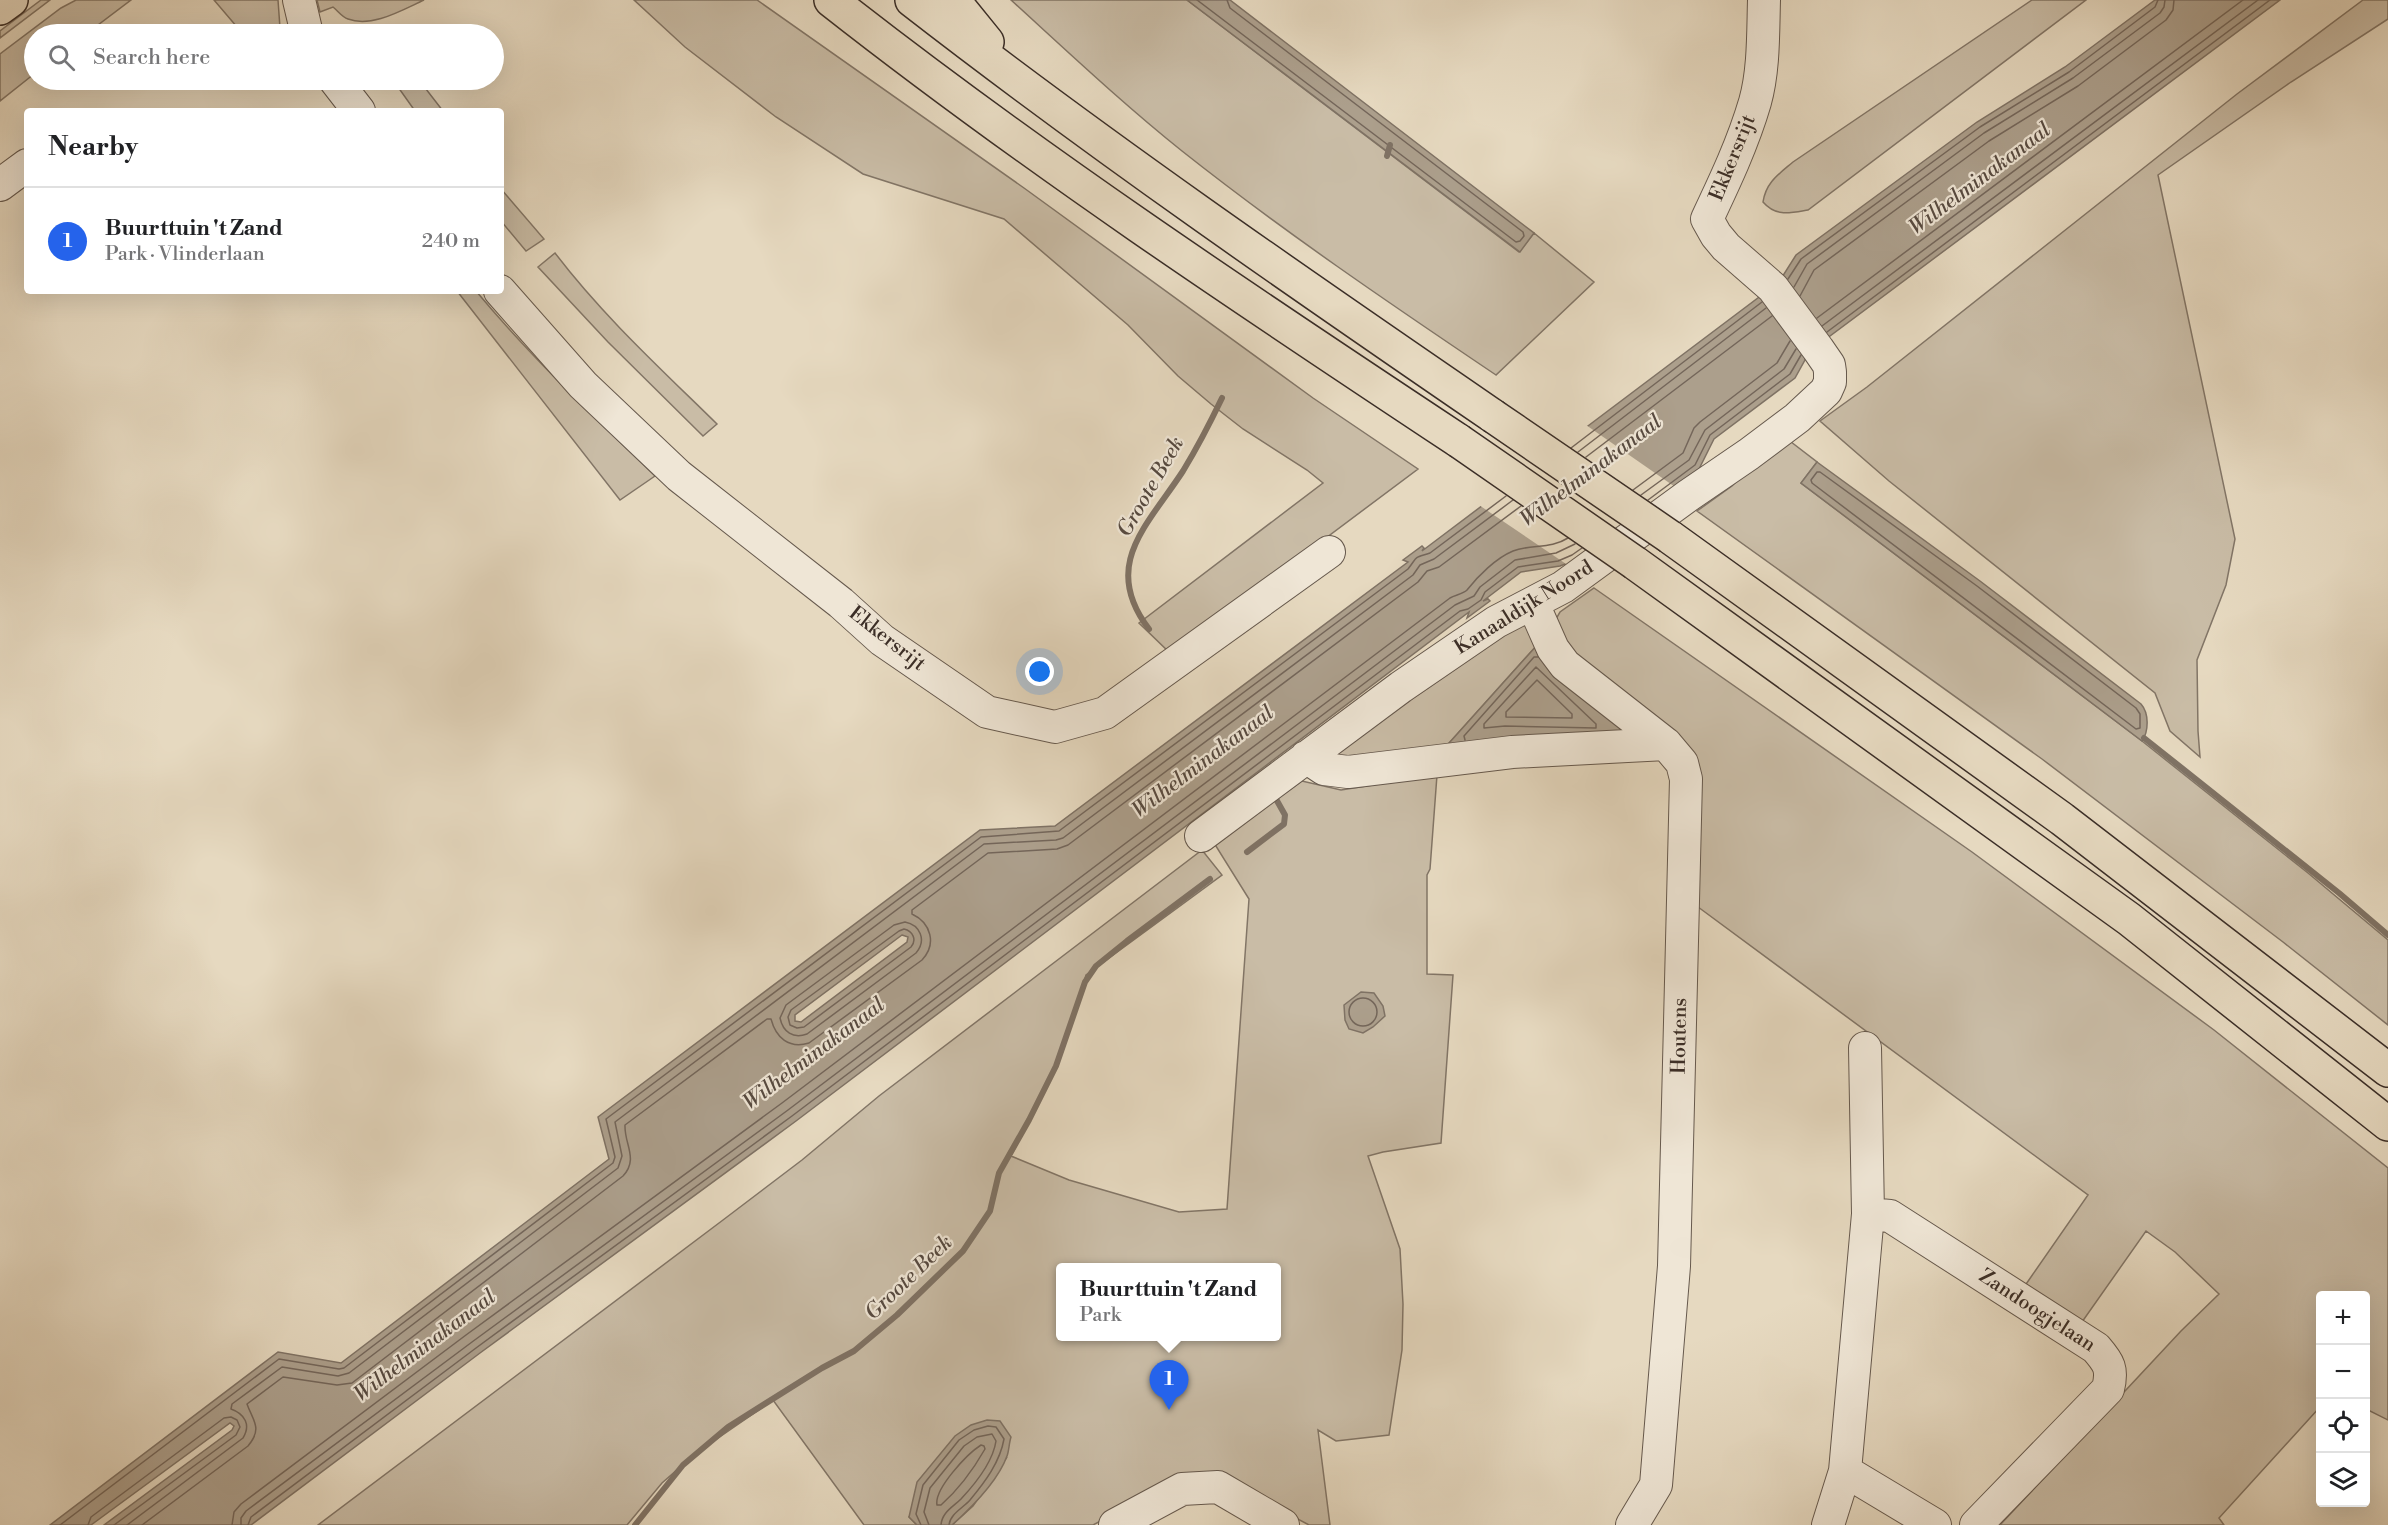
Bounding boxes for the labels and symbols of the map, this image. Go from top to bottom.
street label: Ekkersrijt [1704,111,1762,205]
water label: Wilhelminakanaal [1904,117,2056,241]
water label: Wilhelminakanaal [1515,409,1667,533]
water label: Groote Beek [1112,432,1190,542]
street label: Kanaaldijk Noord [1450,555,1599,661]
street label: Ekkersrijt [843,601,931,677]
your location [1025,657,1054,686]
water label: Wilhelminakanaal [1127,700,1279,824]
water label: Wilhelminakanaal [738,992,890,1116]
street label: Houtens [1667,998,1693,1074]
water label: Groote Beek [860,1230,958,1326]
street label: Zandoogjelaan [1974,1264,2100,1358]
water label: Wilhelminakanaal [349,1284,501,1408]
pin: 1 [1150,1360,1188,1410]

